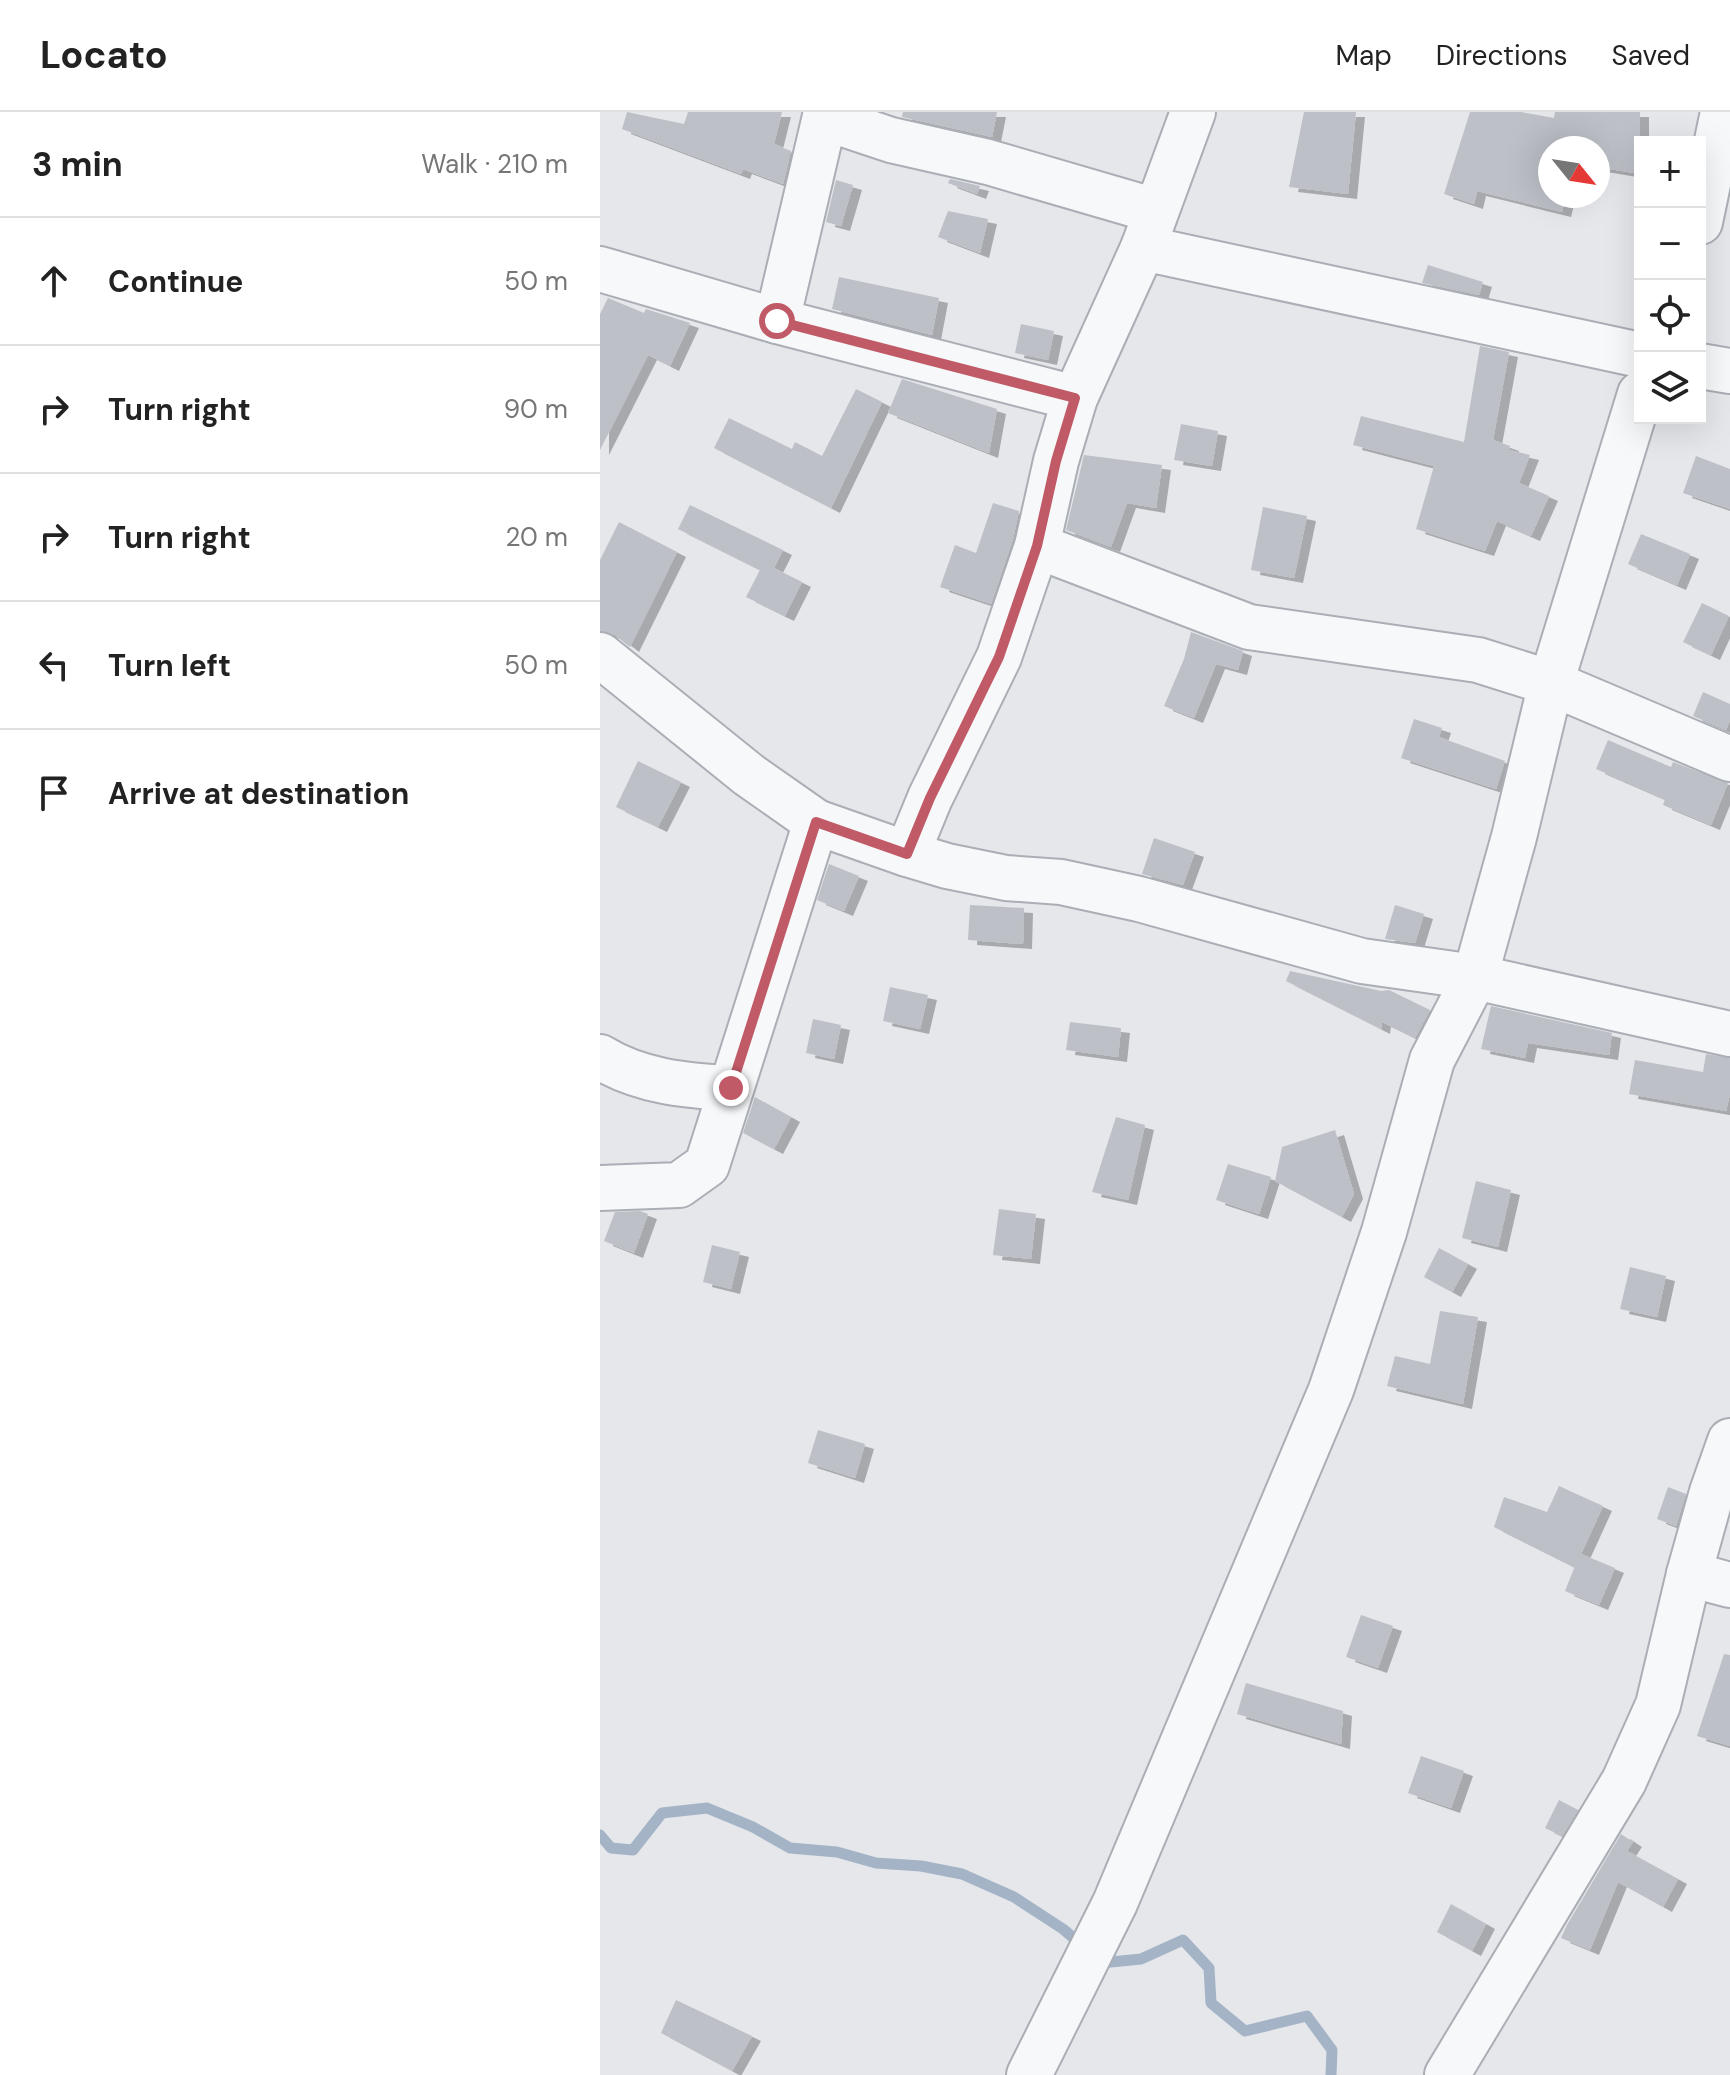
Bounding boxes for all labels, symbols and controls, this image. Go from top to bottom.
text: Locato [40,30,168,80]
text: Map [1335,37,1392,74]
text: Directions [1436,37,1568,74]
text: Saved [1612,37,1690,74]
north arrow [1538,136,1610,208]
map controls [1634,136,1706,424]
button: + [1634,136,1706,208]
text: 3 min [32,142,123,187]
text: Walk · 210 m [421,147,568,181]
button: − [1634,208,1706,280]
icon: ahead [32,259,76,303]
text: Continue [108,262,243,301]
text: 50 m [504,264,568,298]
button: locate [1634,280,1706,352]
route start [759,303,795,339]
button: layers [1634,352,1706,424]
icon: right [32,387,76,431]
text: Turn right [108,390,251,429]
text: 90 m [504,392,568,426]
icon: right [32,515,76,559]
text: Turn right [108,518,251,557]
text: 20 m [505,520,568,554]
icon: left [32,643,76,687]
text: Turn left [108,646,231,685]
text: 50 m [504,648,568,682]
icon: arrive [32,771,76,815]
text: Arrive at destination [108,774,409,813]
route end [713,1070,749,1106]

